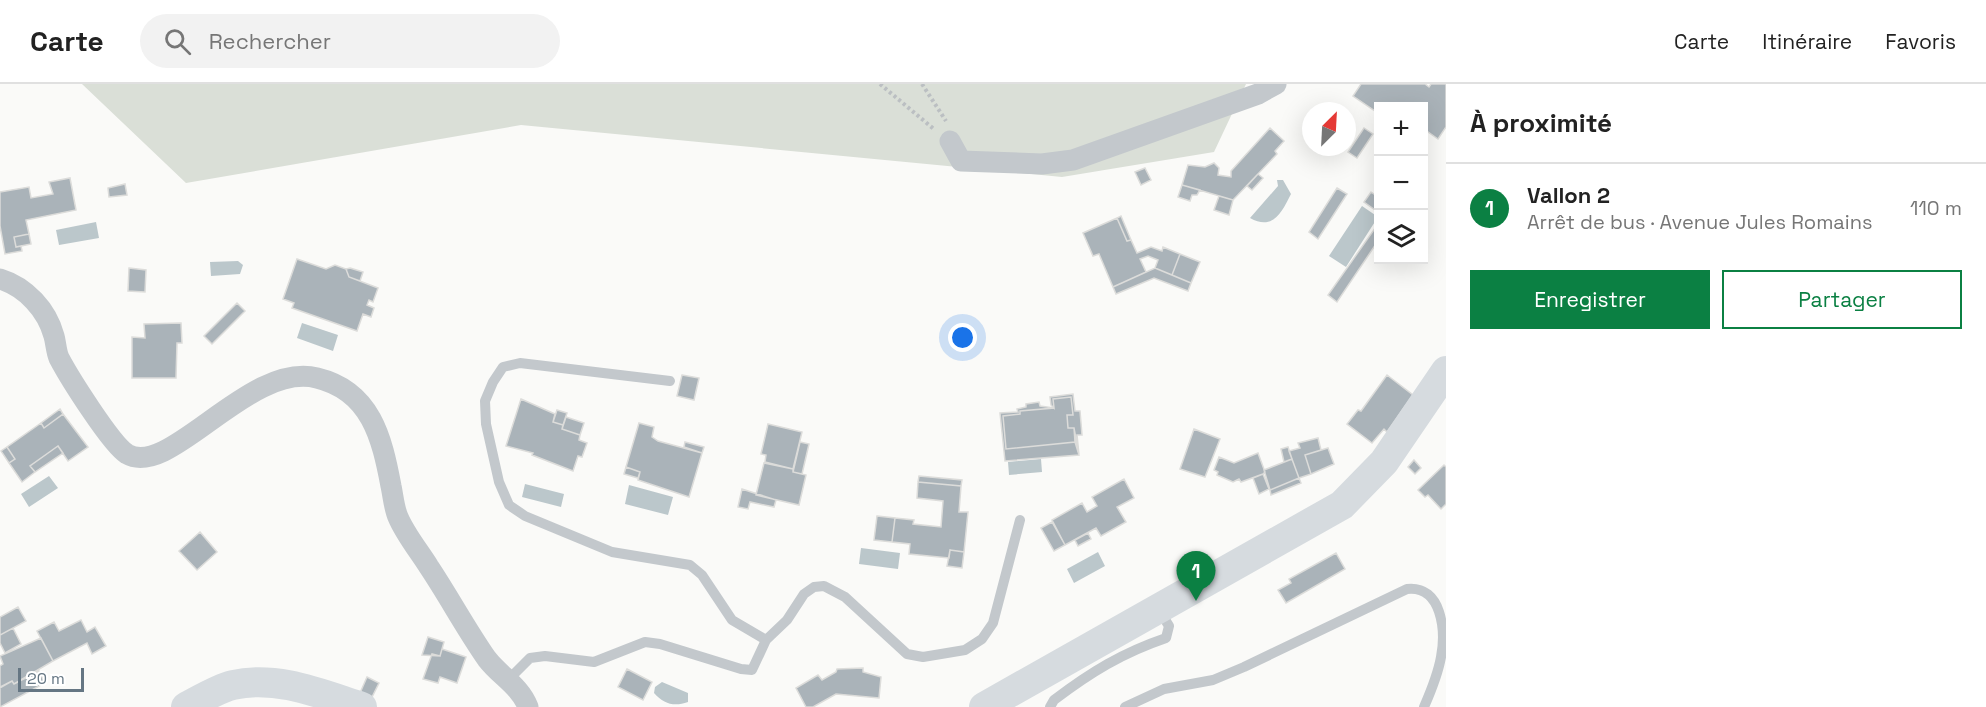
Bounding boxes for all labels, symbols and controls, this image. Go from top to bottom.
search box [140,14,560,68]
text: Carte [30,23,104,59]
icon: search [161,25,194,58]
text: Rechercher [209,27,331,55]
text: Carte [1674,28,1729,55]
text: Itinéraire [1762,28,1852,55]
text: Favoris [1885,28,1956,55]
north arrow [1302,102,1356,156]
map controls [1374,102,1428,264]
button: + [1374,102,1428,156]
text: À proximité [1470,106,1612,140]
button: − [1374,156,1428,210]
text: Vallon 2 [1527,181,1610,209]
text: 1 [1485,195,1494,221]
text: 110 m [1910,195,1962,221]
text: Arrêt de bus · Avenue Jules Romains [1527,209,1873,235]
button: layers [1374,210,1428,264]
button: Enregistrer [1470,270,1710,329]
button: Partager [1722,270,1962,329]
your location [948,323,977,352]
pin: 1 [1176,552,1216,601]
scale bar [18,665,84,692]
text: 20 m [27,668,65,689]

